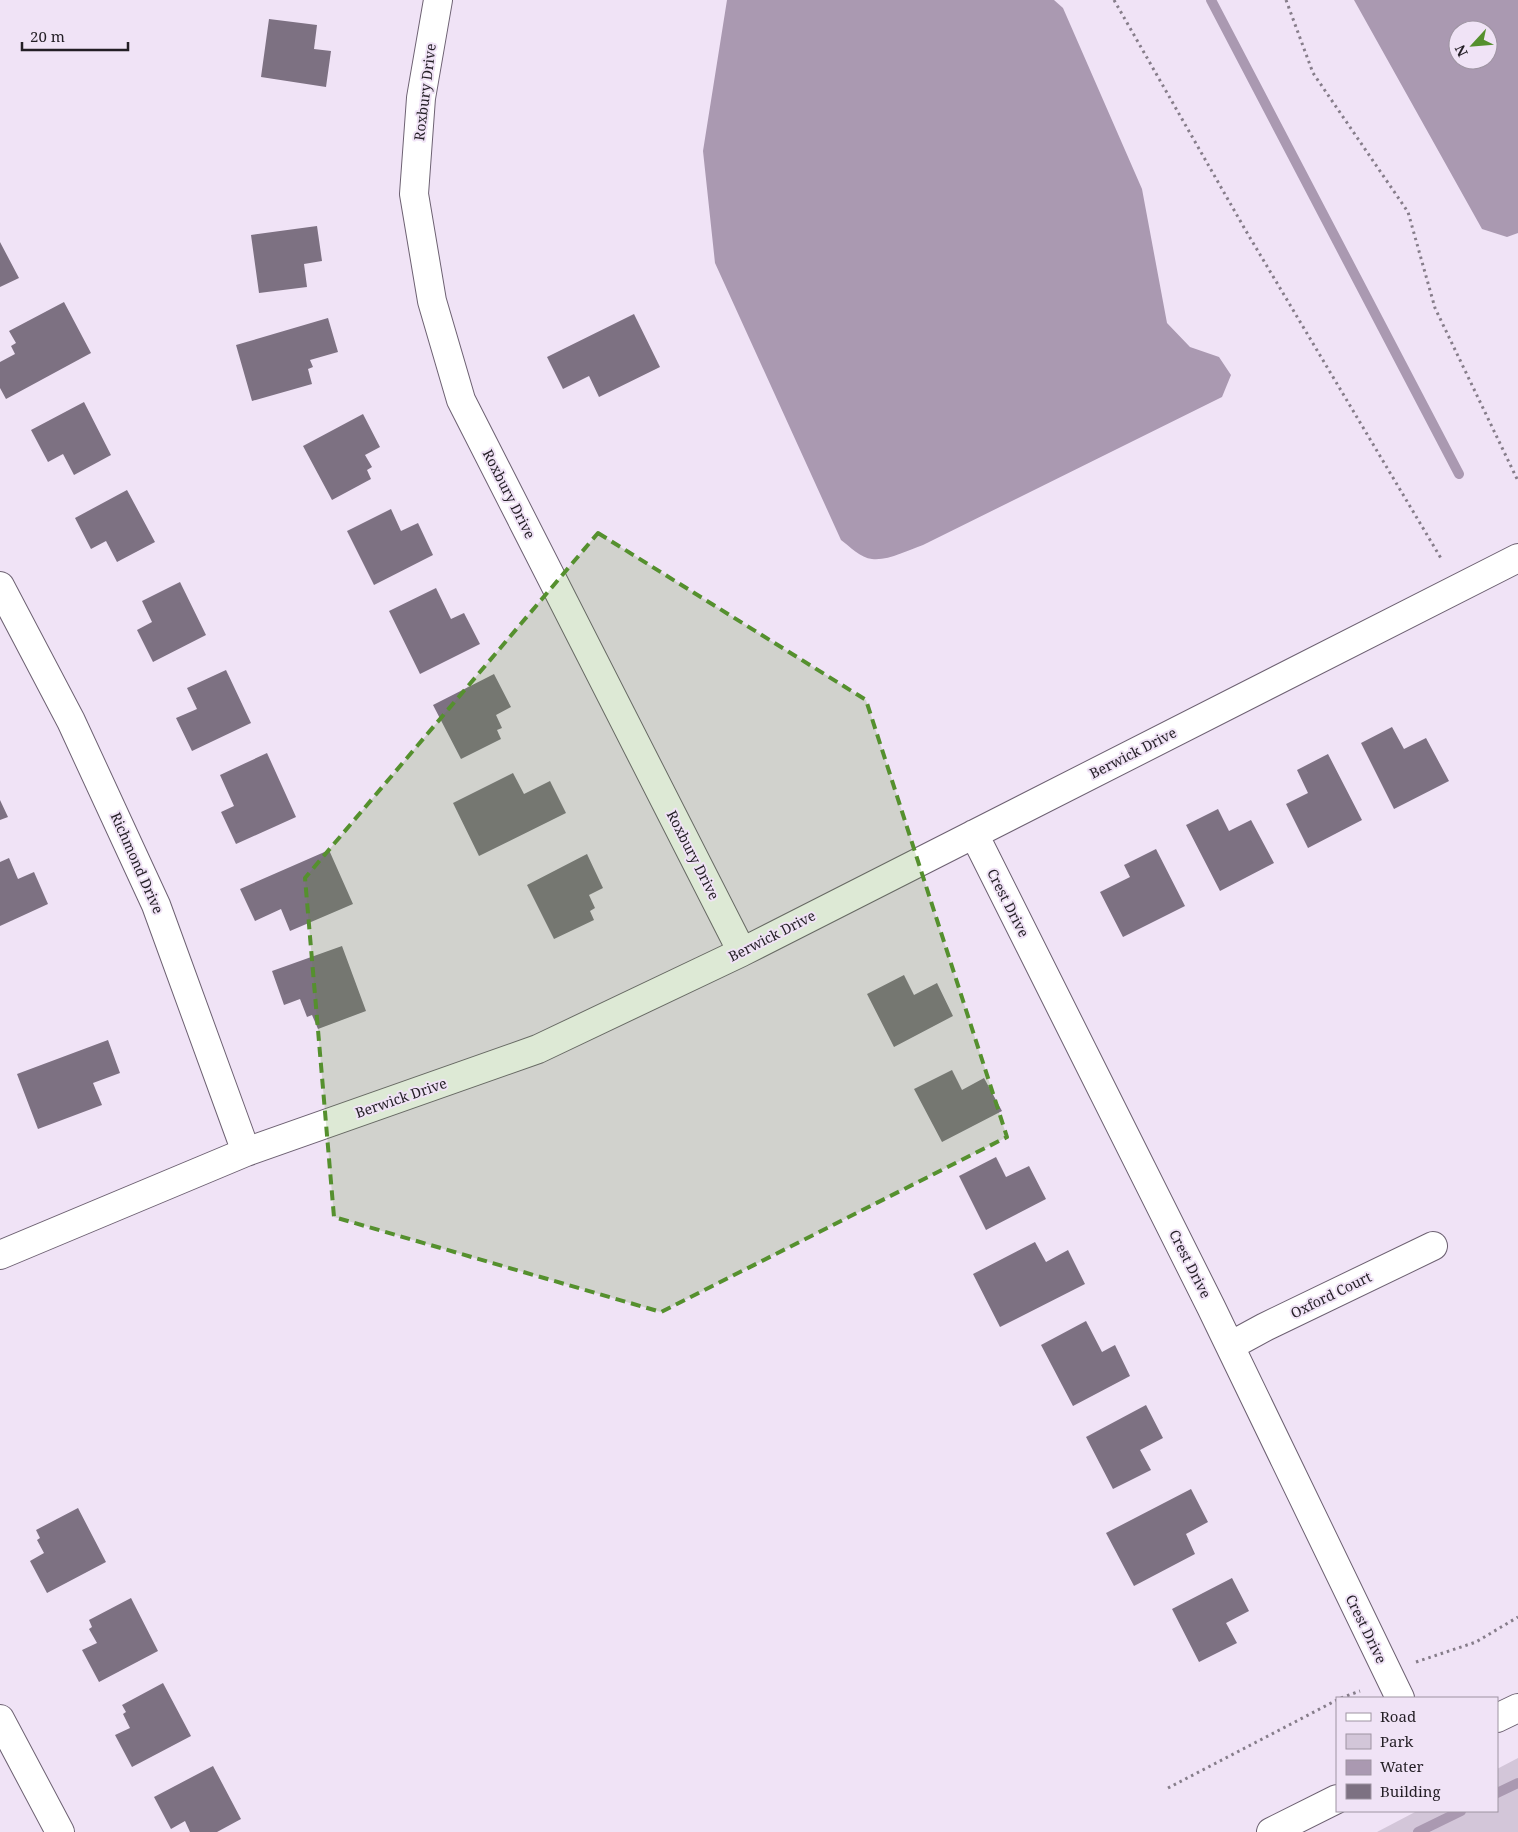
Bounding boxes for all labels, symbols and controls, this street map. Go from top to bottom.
scale bar [22,20,129,52]
north arrow [1448,20,1498,70]
text: 20 m [30,26,65,46]
street label: Roxbury Drive [409,42,440,142]
text: N [1450,42,1472,60]
street label: Roxbury Drive [479,446,540,542]
street label: Berwick Drive [1086,722,1180,783]
street label: Roxbury Drive [663,807,724,903]
street label: Richmond Drive [107,809,168,916]
street label: Crest Drive [983,865,1034,940]
street label: Berwick Drive [725,905,819,966]
street label: Berwick Drive [353,1073,449,1122]
street label: Crest Drive [1165,1226,1216,1301]
street label: Oxford Court [1287,1267,1374,1322]
street label: Crest Drive [1342,1591,1391,1666]
legend [1336,1697,1498,1812]
text: Road [1380,1706,1416,1726]
text: Park [1380,1731,1414,1751]
text: Water [1380,1756,1423,1776]
text: Building [1380,1781,1441,1801]

